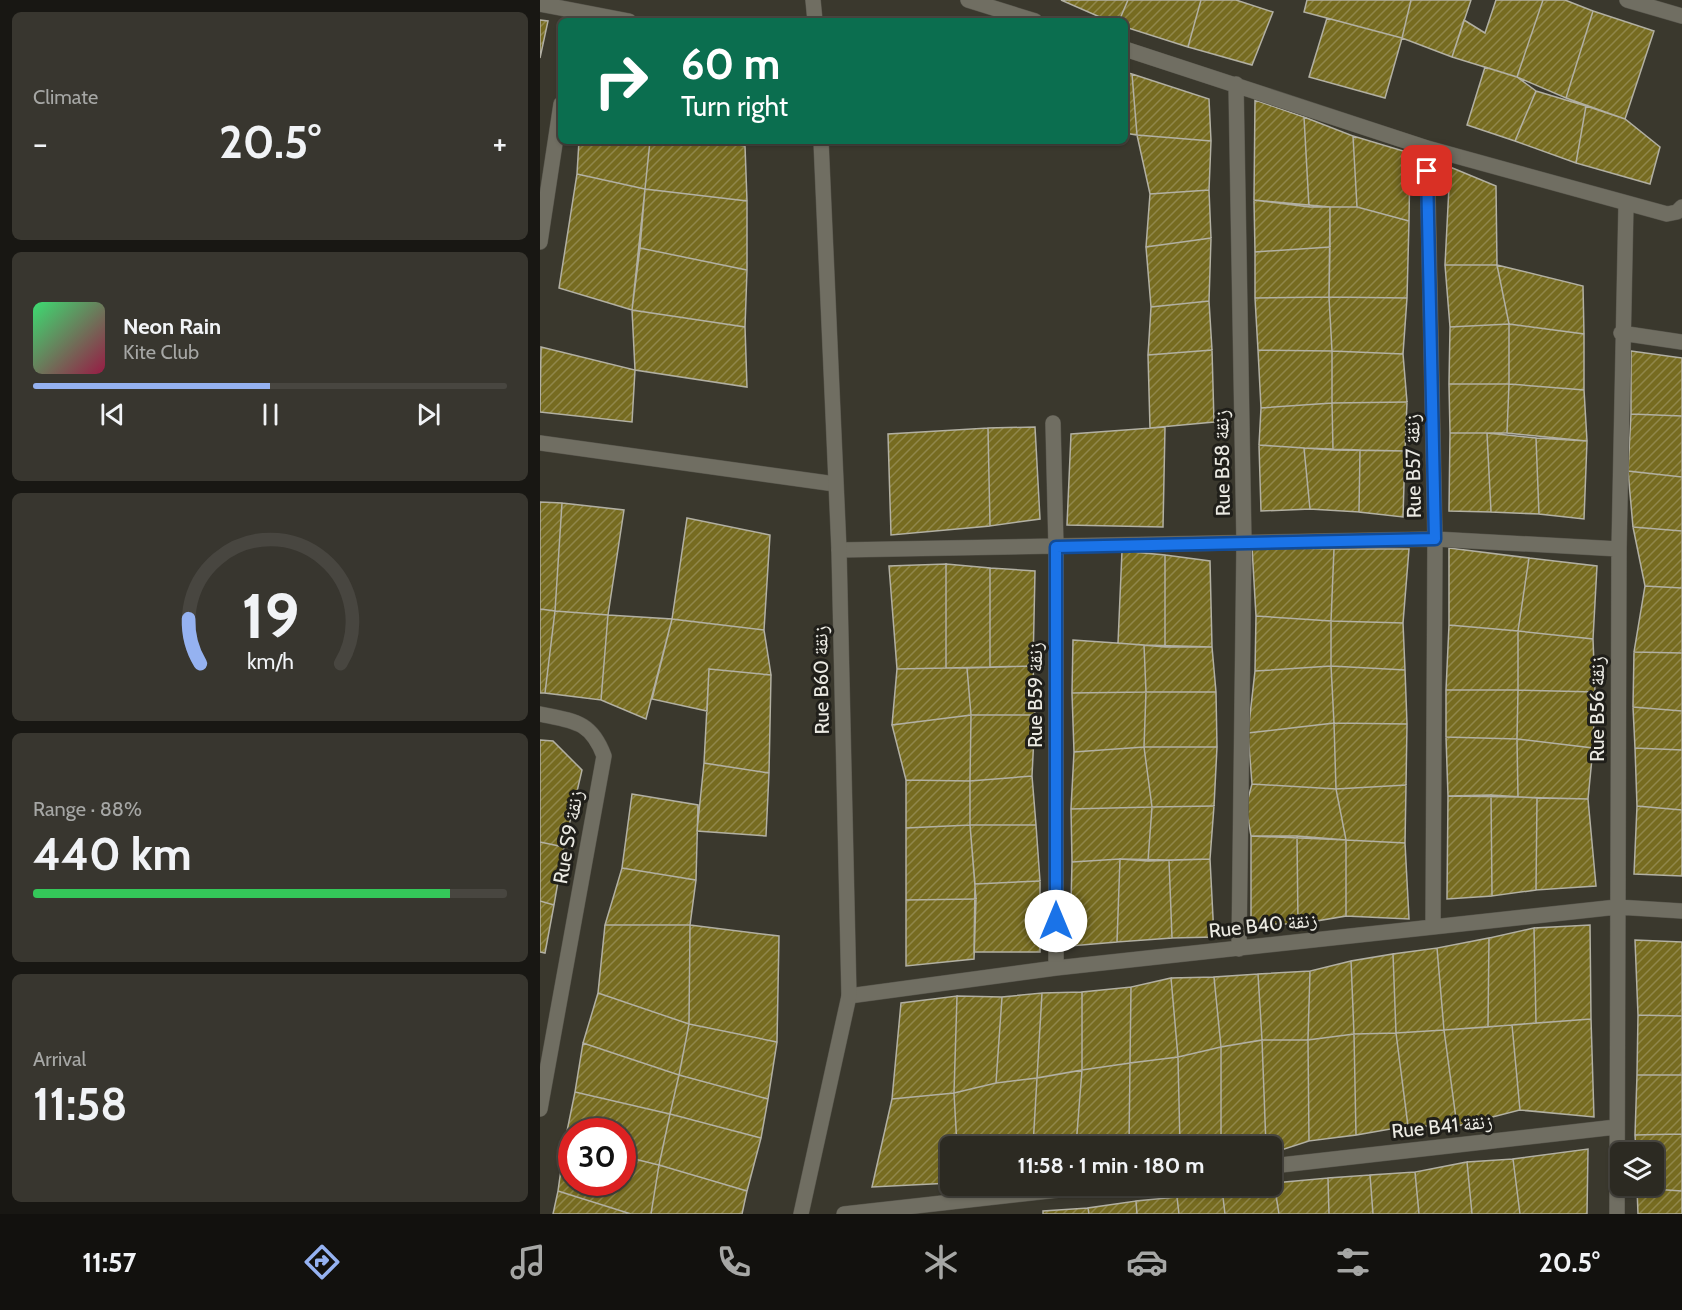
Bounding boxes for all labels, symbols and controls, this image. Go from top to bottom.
text: 60 m [681,38,780,90]
icon: right [582,42,660,120]
text: Climate [33,85,98,109]
text: Turn right [681,90,788,123]
text: 20.5° [219,115,321,169]
text: − [33,123,48,163]
text: + [492,123,507,163]
pin [1401,145,1452,196]
icon: arrive [1410,154,1443,187]
text: Neon Rain [123,313,221,340]
text: Kite Club [123,340,199,364]
icon: previous [96,398,129,431]
icon: pause [254,398,287,431]
icon: next [412,398,445,431]
street label: Rue B58 زنقة [1209,410,1235,516]
street label: Rue B57 زنقة [1400,414,1426,518]
text: 19 [241,578,299,654]
street label: Rue B60 زنقة [808,625,834,735]
street label: Rue B59 زنقة [1023,642,1047,748]
text: km/h [247,648,293,674]
street label: Rue B56 زنقة [1585,656,1609,762]
street label: Rue S9 زنقة [548,788,588,886]
text: Range · 88% [33,797,142,821]
text: 440 km [33,827,192,881]
position arrow [1024,889,1088,953]
street label: Rue B40 زنقة [1208,907,1318,943]
text: Arrival [33,1047,86,1071]
text: 11:58 [33,1077,128,1131]
street label: Rue B41 زنقة [1390,1109,1494,1143]
speed limit sign: 30 [558,1118,636,1196]
map controls [1610,1142,1664,1196]
button: layers [1610,1142,1664,1196]
text: 11:58 · 1 min · 180 m [1018,1152,1204,1179]
icon: directions [301,1241,343,1283]
icon: music [507,1241,549,1283]
icon: phone [713,1241,755,1283]
icon: climate [920,1241,962,1283]
icon: car [1126,1241,1168,1283]
icon: filters [1332,1241,1374,1283]
text: 11:57 [82,1246,136,1279]
text: 20.5° [1538,1246,1600,1279]

